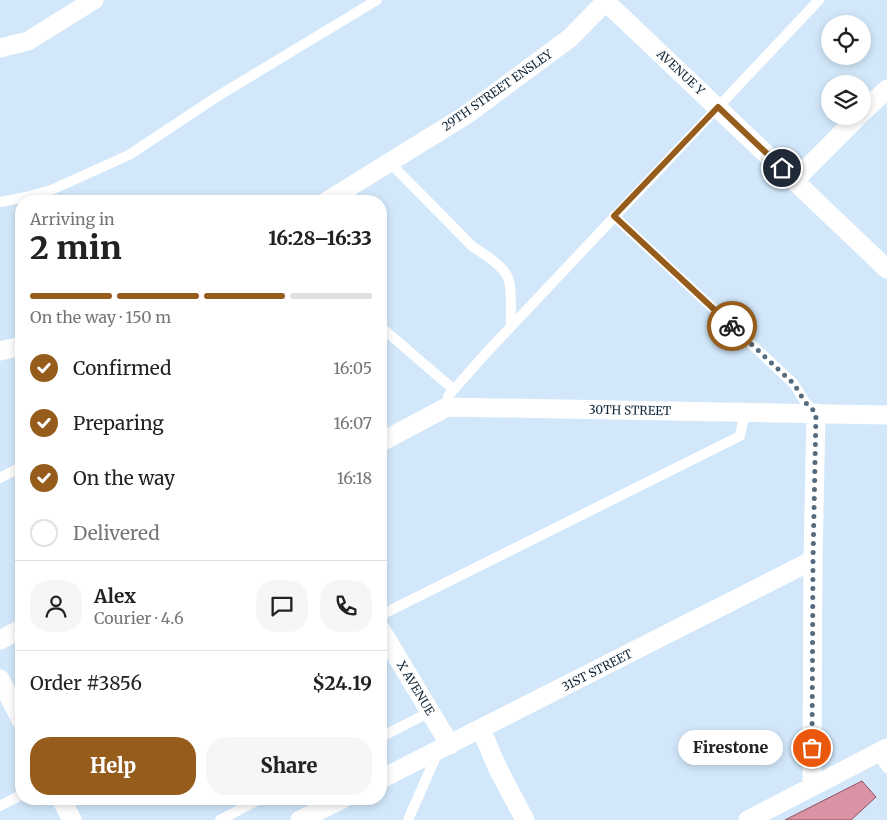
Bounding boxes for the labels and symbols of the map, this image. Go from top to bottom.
street label: AVENUE Y [653,45,708,98]
street label: 29TH STREET ENSLEY [439,46,555,134]
pin [761,147,803,189]
courier [707,301,757,351]
street label: 30TH STREET [589,402,672,418]
street label: 31ST STREET [559,646,635,694]
street label: X AVENUE [394,658,438,718]
pin [791,727,833,769]
callout: Firestone [677,730,782,766]

